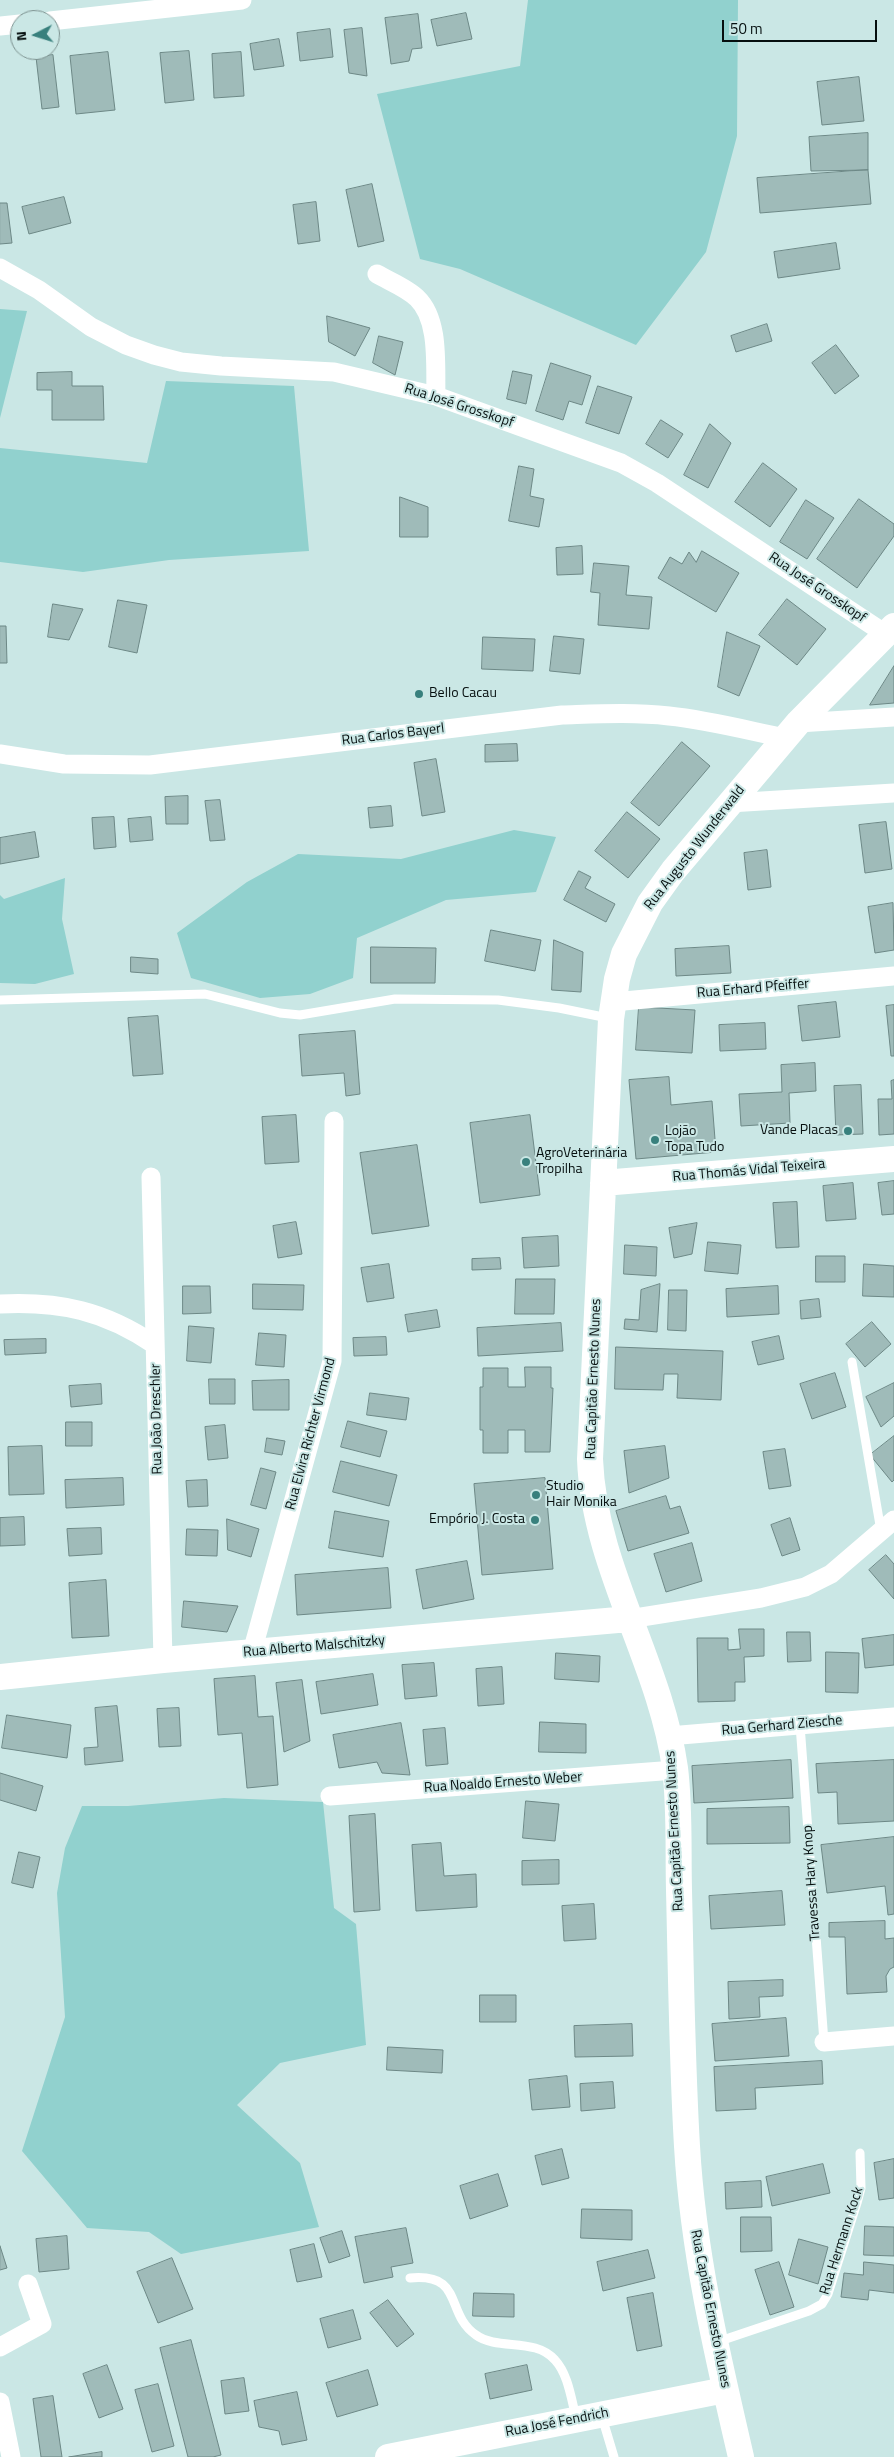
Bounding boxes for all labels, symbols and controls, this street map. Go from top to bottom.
north arrow [10,10,60,60]
scale bar [724,10,879,42]
text: 50 m [730,17,763,40]
text: N [10,31,31,42]
street label: Rua José Grosskopf [402,380,516,432]
street label: Rua José Grosskopf [765,549,869,627]
place label: Bello Cacau [429,686,497,702]
marker: Bello Cacau [413,688,425,700]
street label: Rua Carlos Bayerl [341,720,445,750]
street label: Rua Augusto Wunderwald [641,782,749,914]
street label: Rua Erhard Pfeiffer [696,976,810,1002]
place label: Vande Placas [760,1123,838,1139]
place label: Lojão Topa Tudo [665,1124,724,1156]
marker: Vande Placas [842,1125,854,1137]
marker: Lojão Topa Tudo [649,1134,661,1146]
place label: AgroVeterinária Tropilha [536,1146,627,1178]
marker: AgroVeterinária Tropilha [520,1156,532,1168]
street label: Rua Thomás Vidal Teixeira [672,1156,826,1186]
street label: Rua Capitão Ernesto Nunes [583,1298,605,1460]
street label: Rua Elvira Richter Virmond [283,1356,339,1512]
street label: Rua João Dreschler [148,1363,166,1475]
place label: Studio Hair Monika [546,1479,617,1511]
marker: Studio Hair Monika [530,1489,542,1501]
place label: Empório J. Costa [429,1512,525,1528]
marker: Empório J. Costa [529,1514,541,1526]
street label: Rua Alberto Malschitzky [242,1632,386,1662]
street label: Rua Gerhard Ziesche [721,1712,843,1740]
street label: Rua Capitão Ernesto Nunes [662,1750,688,1912]
street label: Rua Noaldo Ernesto Weber [423,1769,583,1797]
street label: Travessa Hary Knop [800,1825,824,1941]
street label: Rua Hermann Kock [817,2185,867,2297]
street label: Rua Capitão Ernesto Nunes [686,2229,734,2389]
street label: Rua José Fendrich [504,2405,610,2441]

